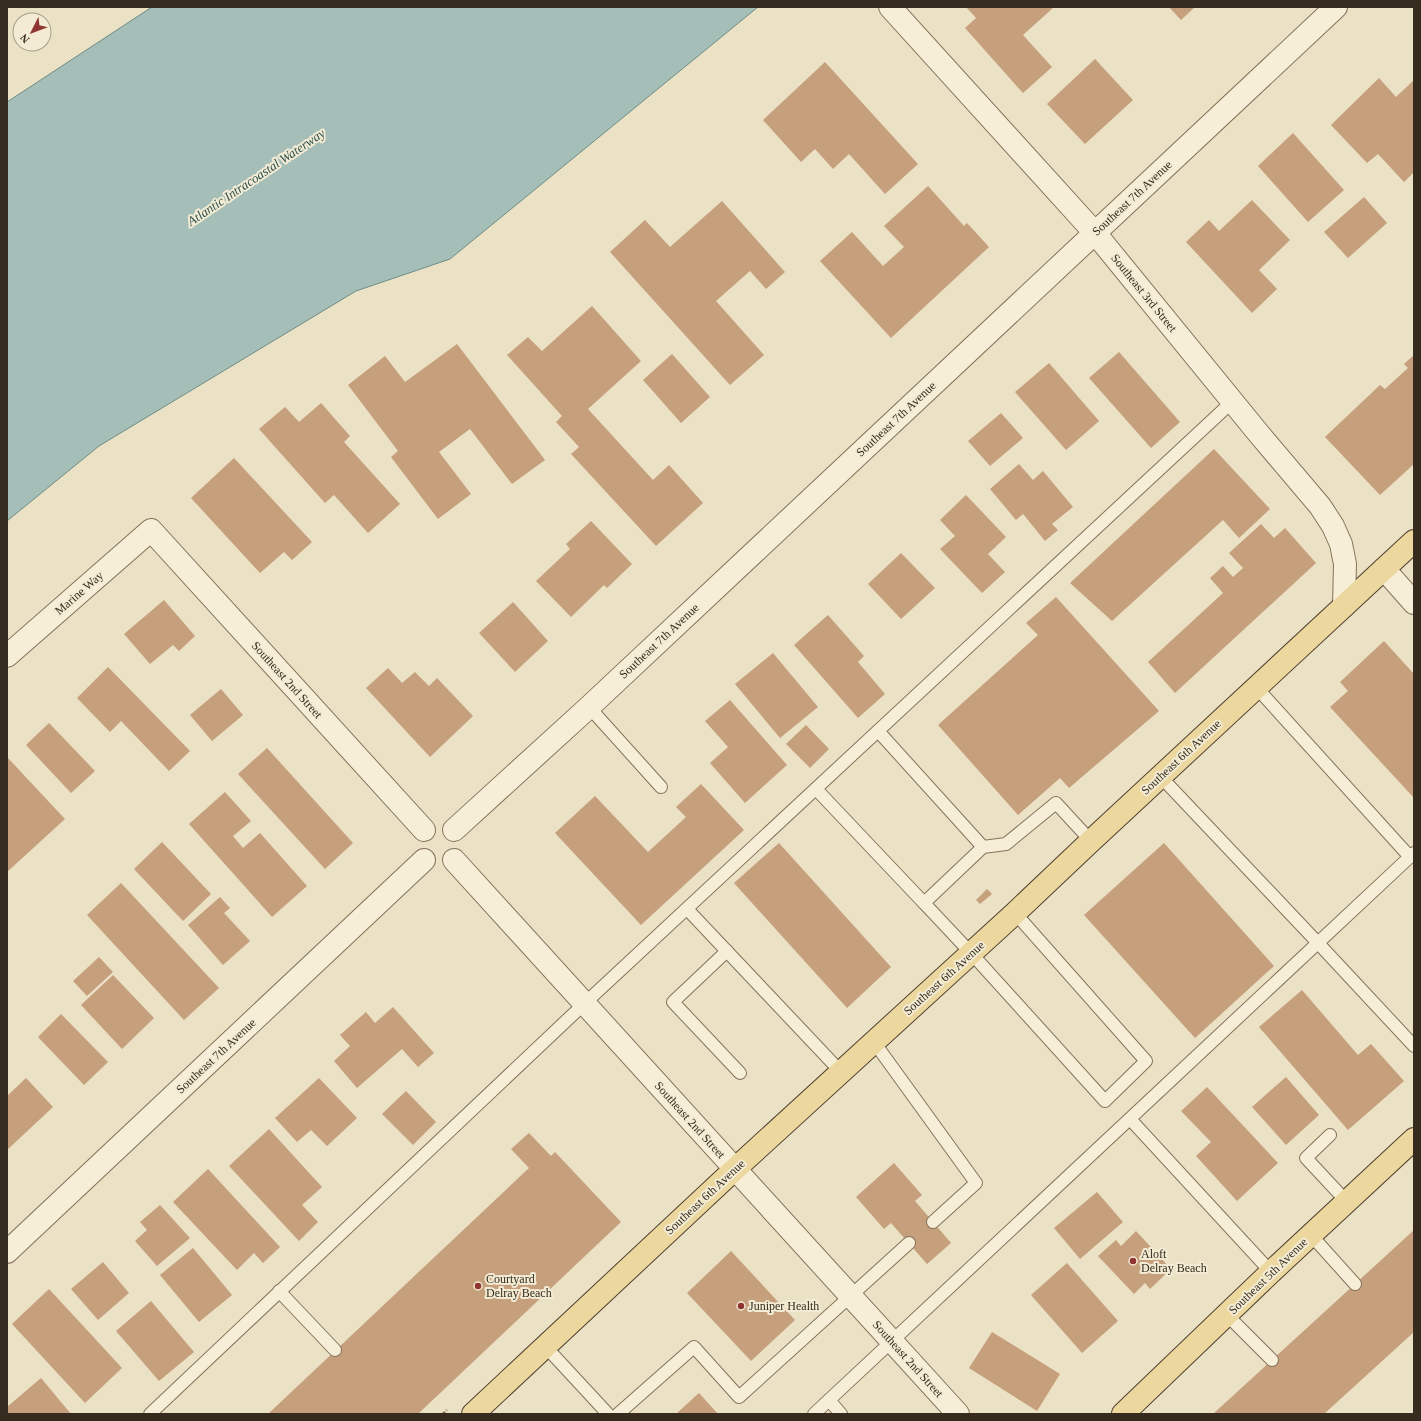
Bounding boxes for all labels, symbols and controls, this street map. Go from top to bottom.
north arrow [12,12,52,52]
text: N [17,32,32,46]
water label: Atlantic Intracoastal Waterway [184,125,328,229]
street label: Southeast 7th Avenue [1089,157,1175,239]
street label: Southeast 3rd Street [1108,251,1180,335]
street label: Southeast 7th Avenue [853,378,939,460]
street label: Marine Way [52,568,106,618]
street label: Southeast 7th Avenue [616,600,702,682]
street label: Southeast 2nd Street [249,639,326,722]
street label: Southeast 6th Avenue [1138,716,1224,798]
street label: Southeast 6th Avenue [901,938,987,1018]
street label: Southeast 7th Avenue [173,1015,259,1097]
street label: Southeast 2nd Street [652,1079,729,1162]
street label: Southeast 6th Avenue [662,1156,748,1238]
street label: Southeast 5th Avenue [1226,1235,1310,1317]
place label: Aloft Delray Beach [1141,1247,1207,1275]
marker: Aloft Delray Beach [1128,1256,1138,1266]
place label: Courtyard Delray Beach [486,1272,552,1300]
marker: Courtyard Delray Beach [473,1281,483,1291]
place label: Juniper Health [749,1299,819,1313]
marker: Juniper Health [736,1301,746,1311]
street label: Southeast 2nd Street [870,1318,947,1401]

